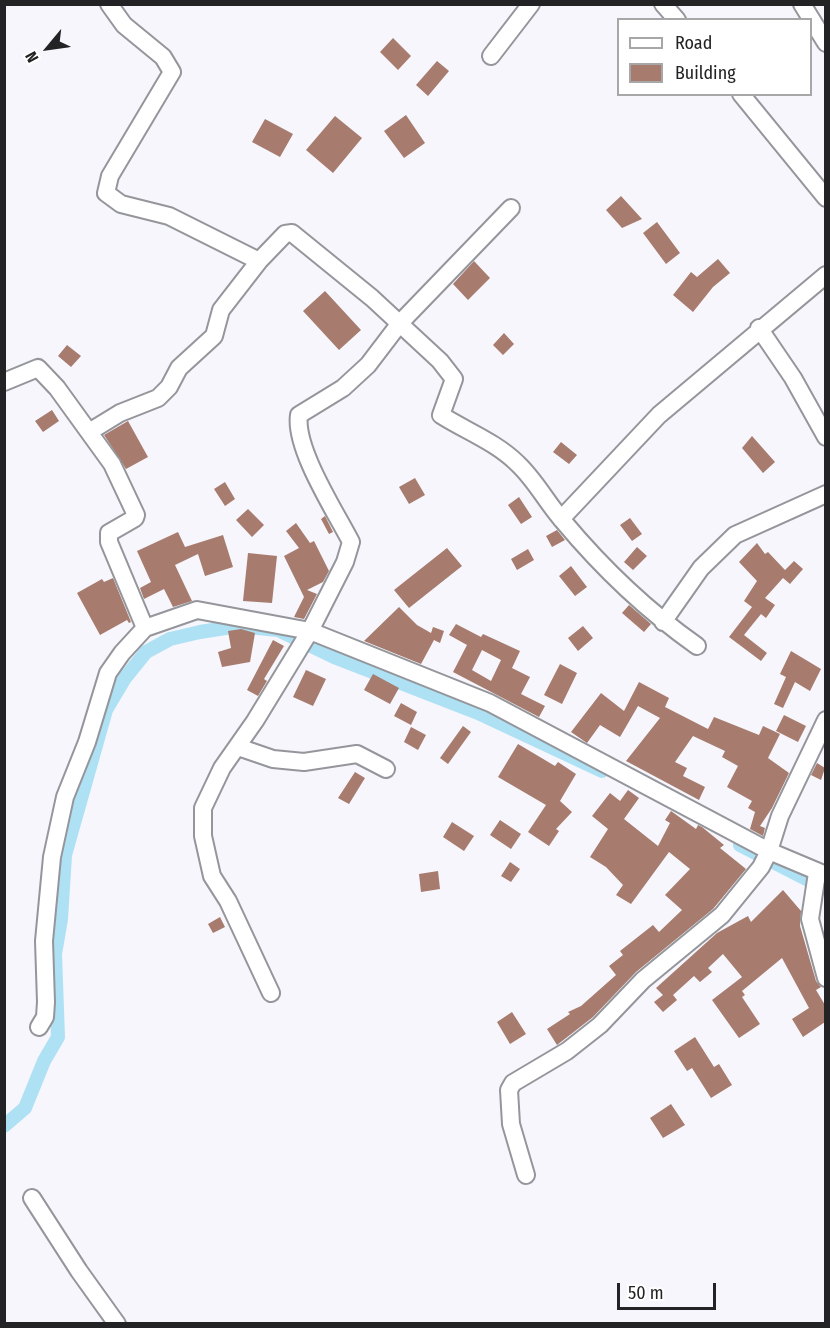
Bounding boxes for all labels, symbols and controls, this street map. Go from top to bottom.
north arrow [18,18,78,78]
legend [617,18,812,96]
text: Road [675,32,712,54]
text: N [21,48,42,66]
text: Building [675,62,736,84]
scale bar [620,1271,719,1309]
text: 50 m [628,1282,664,1304]

